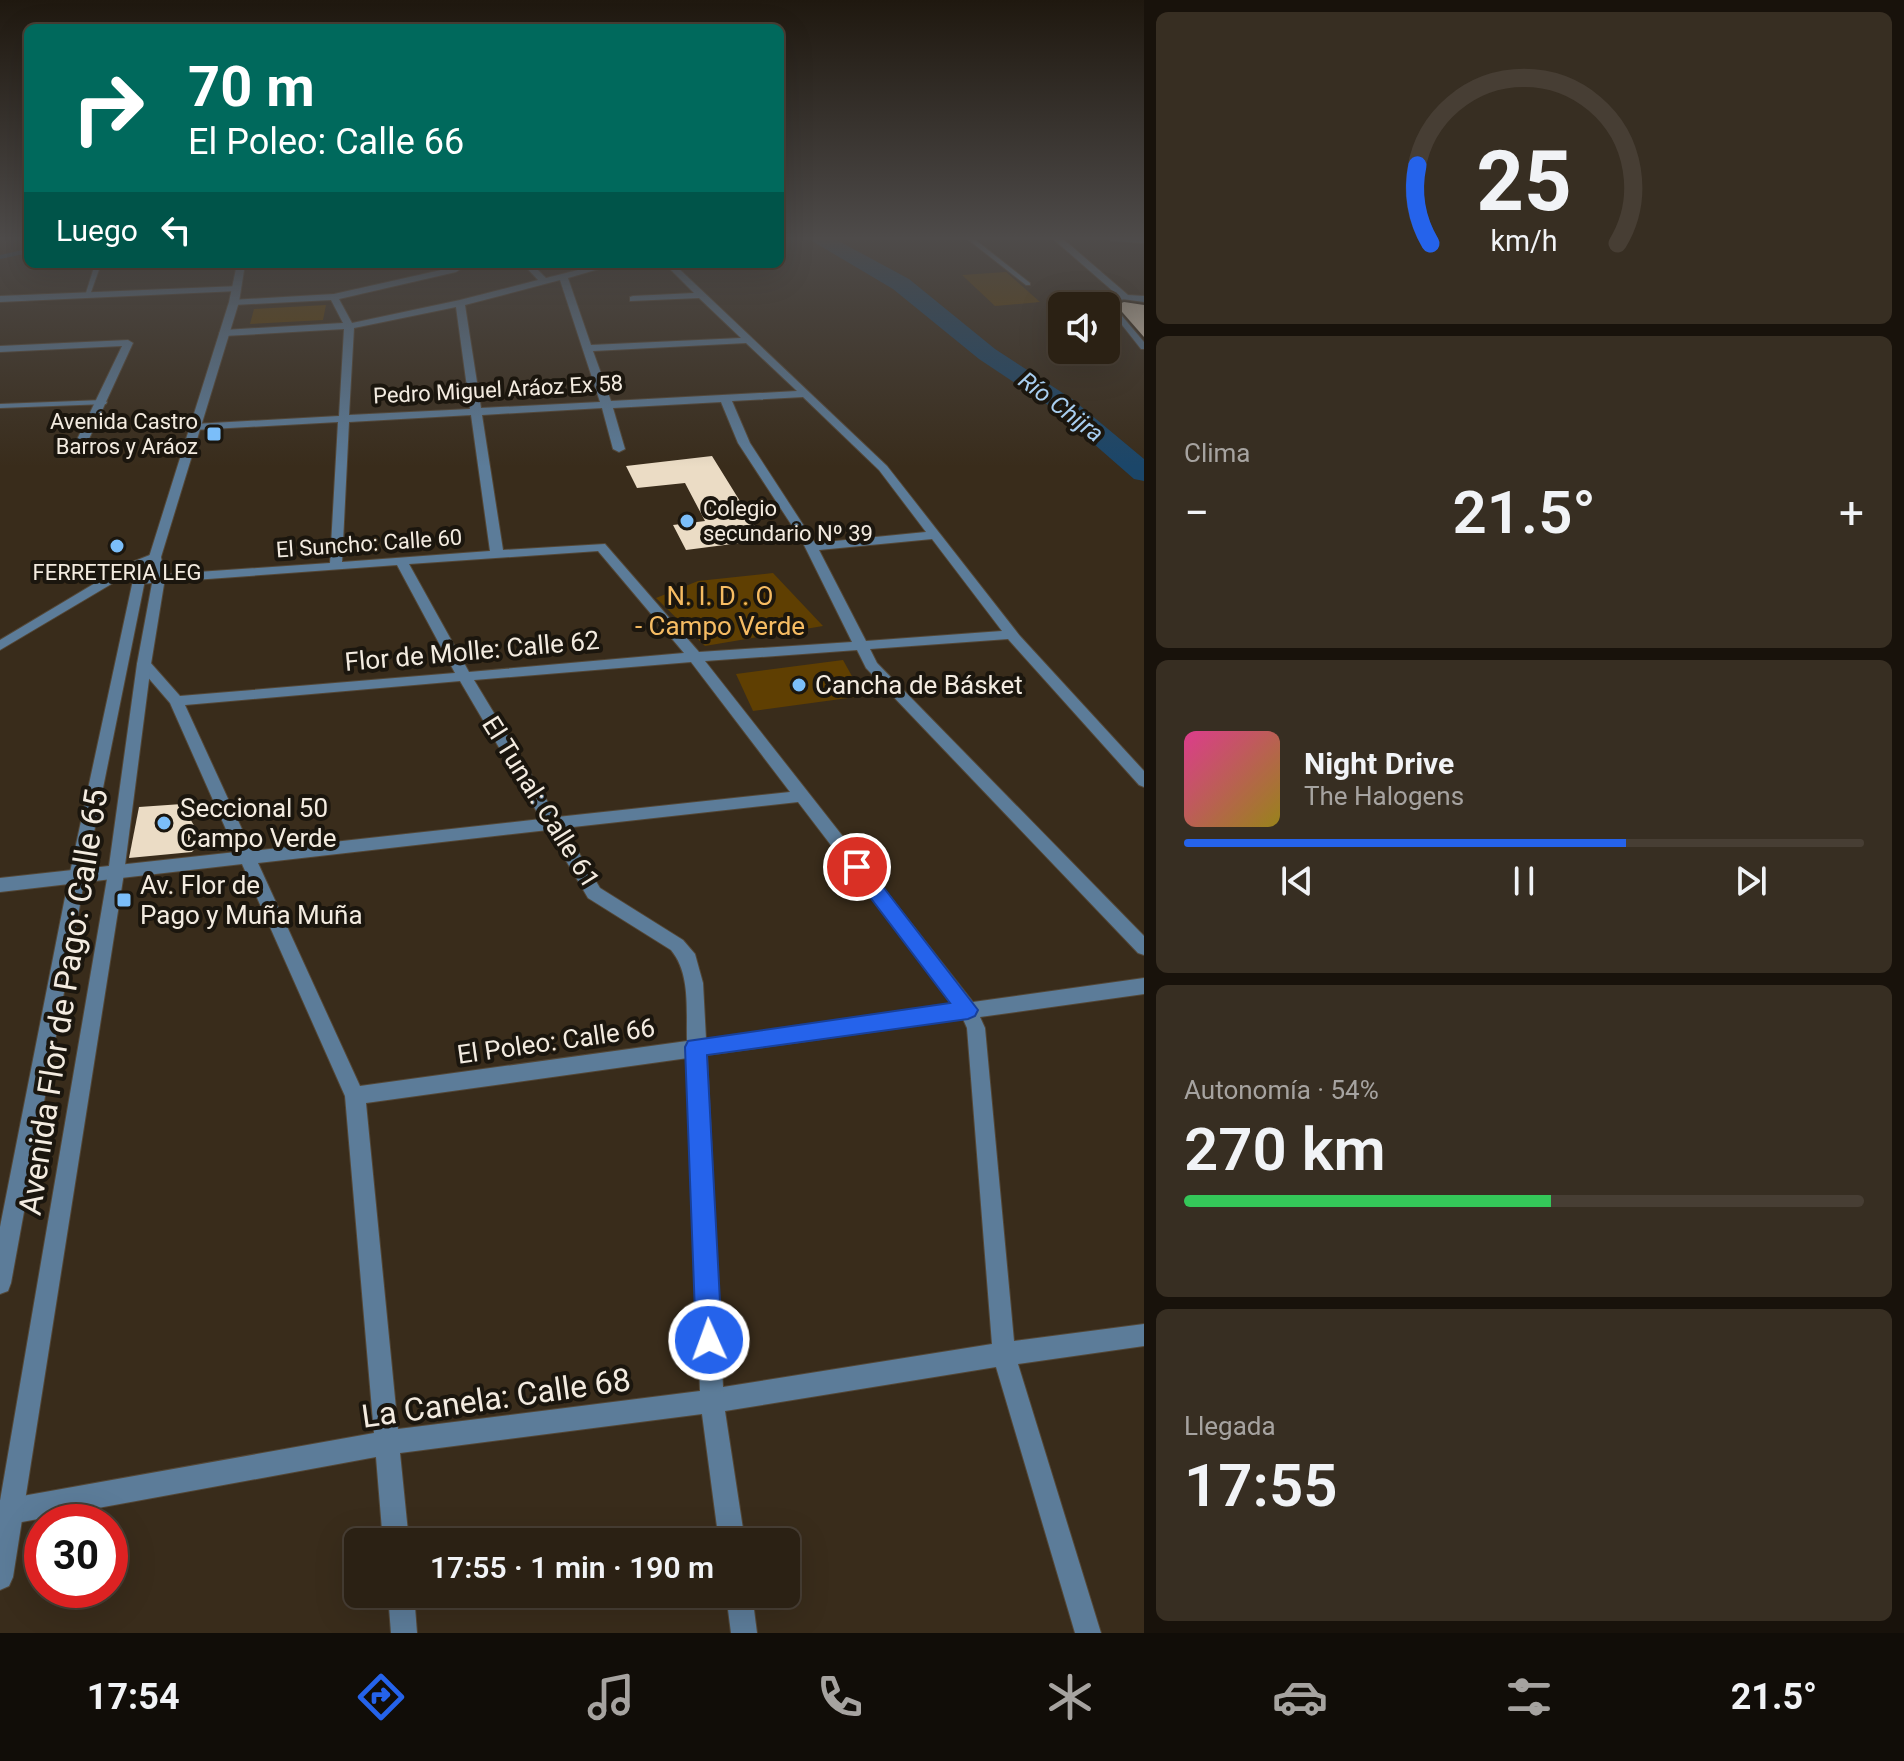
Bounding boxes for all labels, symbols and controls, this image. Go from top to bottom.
text: 70 m [188,54,315,120]
icon: right [56,56,160,160]
text: El Poleo: Calle 66 [188,121,464,163]
text: 25 [1476,133,1572,230]
icon: left [154,208,198,252]
text: Luego [56,213,138,248]
text: km/h [1490,224,1558,258]
map controls [1048,292,1120,364]
button: sound [1048,292,1120,364]
water label: Río Chijra [1013,366,1109,448]
street label: Pedro Miguel Aráoz Ex 58 [372,370,624,409]
place label: Avenida Castro Barros y Aráoz [50,409,198,459]
marker: Avenida Castro Barros y Aráoz [205,425,223,443]
text: Clima [1184,438,1251,468]
text: 21.5° [1453,477,1596,548]
text: − [1184,487,1209,539]
text: + [1839,487,1864,539]
place label: Colegio secundario Nº 39 [703,496,873,546]
marker: Colegio secundario Nº 39 [678,512,696,530]
street label: El Suncho: Calle 60 [275,525,463,562]
marker: FERRETERIA LEG [108,537,126,555]
place label: FERRETERIA LEG [32,560,202,585]
park label: N. I. D . O - Campo Verde [635,581,805,641]
street label: Flor de Molle: Calle 62 [343,625,601,677]
place label: Cancha de Básket [815,670,1023,700]
marker: Cancha de Básket [790,676,808,694]
street label: El Tunal: Calle 61 [476,711,606,893]
text: Night Drive [1304,746,1454,781]
text: The Halogens [1304,781,1464,811]
street label: Avenida Flor de Pago: Calle 65 [11,786,115,1218]
place label: Seccional 50 Campo Verde [180,793,337,853]
marker: Seccional 50 Campo Verde [155,814,173,832]
pin [823,833,891,901]
icon: arrive [835,845,879,889]
icon: previous [1275,859,1319,903]
icon: pause [1502,859,1546,903]
icon: next [1729,859,1773,903]
place label: Av. Flor de Pago y Muña Muña [140,870,363,930]
marker: Av. Flor de Pago y Muña Muña [115,891,133,909]
street label: El Poleo: Calle 66 [455,1012,657,1070]
text: Autonomía · 54% [1184,1075,1379,1105]
text: 270 km [1184,1114,1386,1185]
position arrow [667,1298,751,1382]
street label: La Canela: Calle 68 [359,1360,633,1436]
text: Llegada [1184,1411,1276,1441]
text: 17:55 [1184,1450,1337,1521]
speed limit sign: 30 [24,1504,128,1608]
text: 17:55 · 1 min · 190 m [430,1550,714,1585]
icon: directions [353,1669,409,1725]
icon: music [583,1669,639,1725]
icon: phone [812,1669,868,1725]
icon: climate [1042,1669,1098,1725]
icon: car [1272,1669,1328,1725]
icon: filters [1501,1669,1557,1725]
text: 17:54 [87,1676,180,1718]
text: 21.5° [1731,1676,1817,1718]

